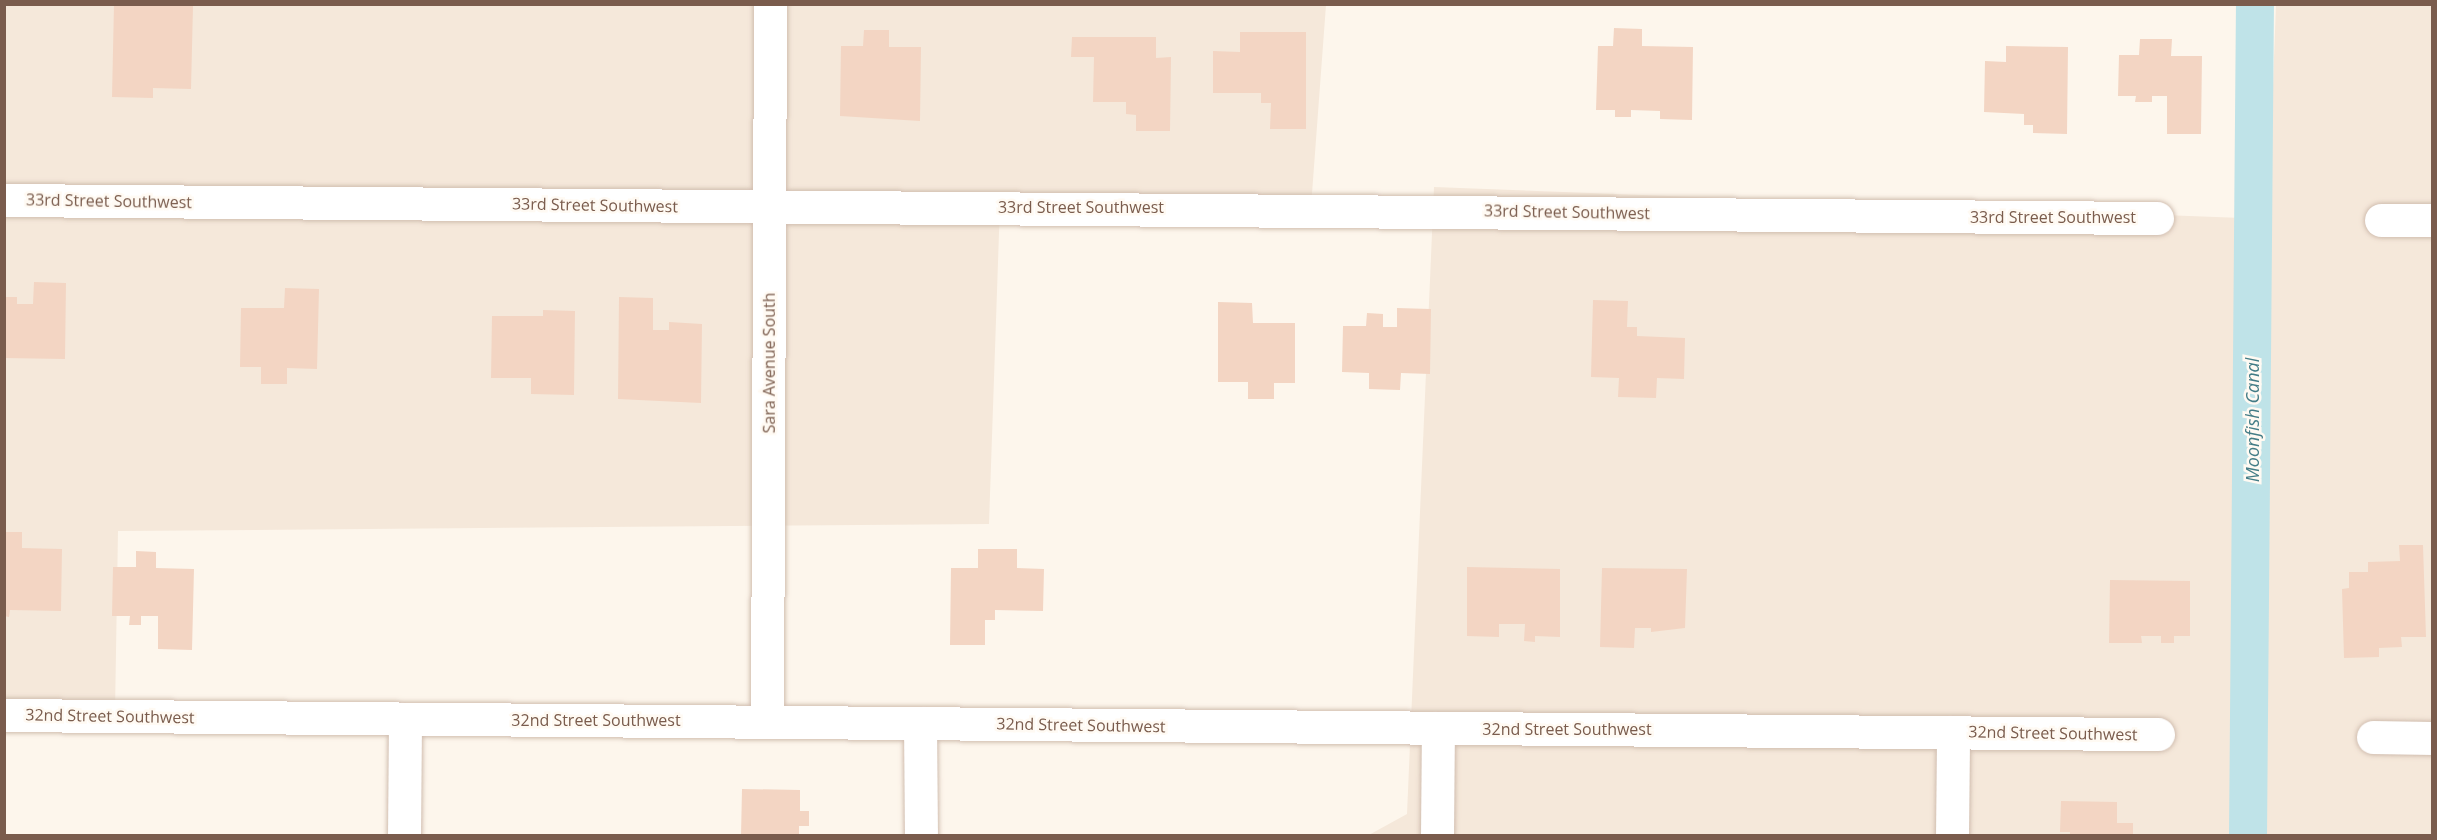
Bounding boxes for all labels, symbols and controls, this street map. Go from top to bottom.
street label: 33rd Street Southwest [26,190,192,212]
street label: 33rd Street Southwest [512,194,678,216]
street label: 33rd Street Southwest [998,197,1164,217]
street label: 33rd Street Southwest [1484,201,1650,223]
street label: 33rd Street Southwest [1970,207,2136,227]
street label: Sara Avenue South [759,293,779,433]
water label: Moonfish Canal [2241,358,2263,482]
street label: 32nd Street Southwest [25,705,195,727]
street label: 32nd Street Southwest [511,710,681,730]
street label: 32nd Street Southwest [996,714,1166,736]
street label: 32nd Street Southwest [1482,719,1652,739]
street label: 32nd Street Southwest [1968,722,2138,744]

